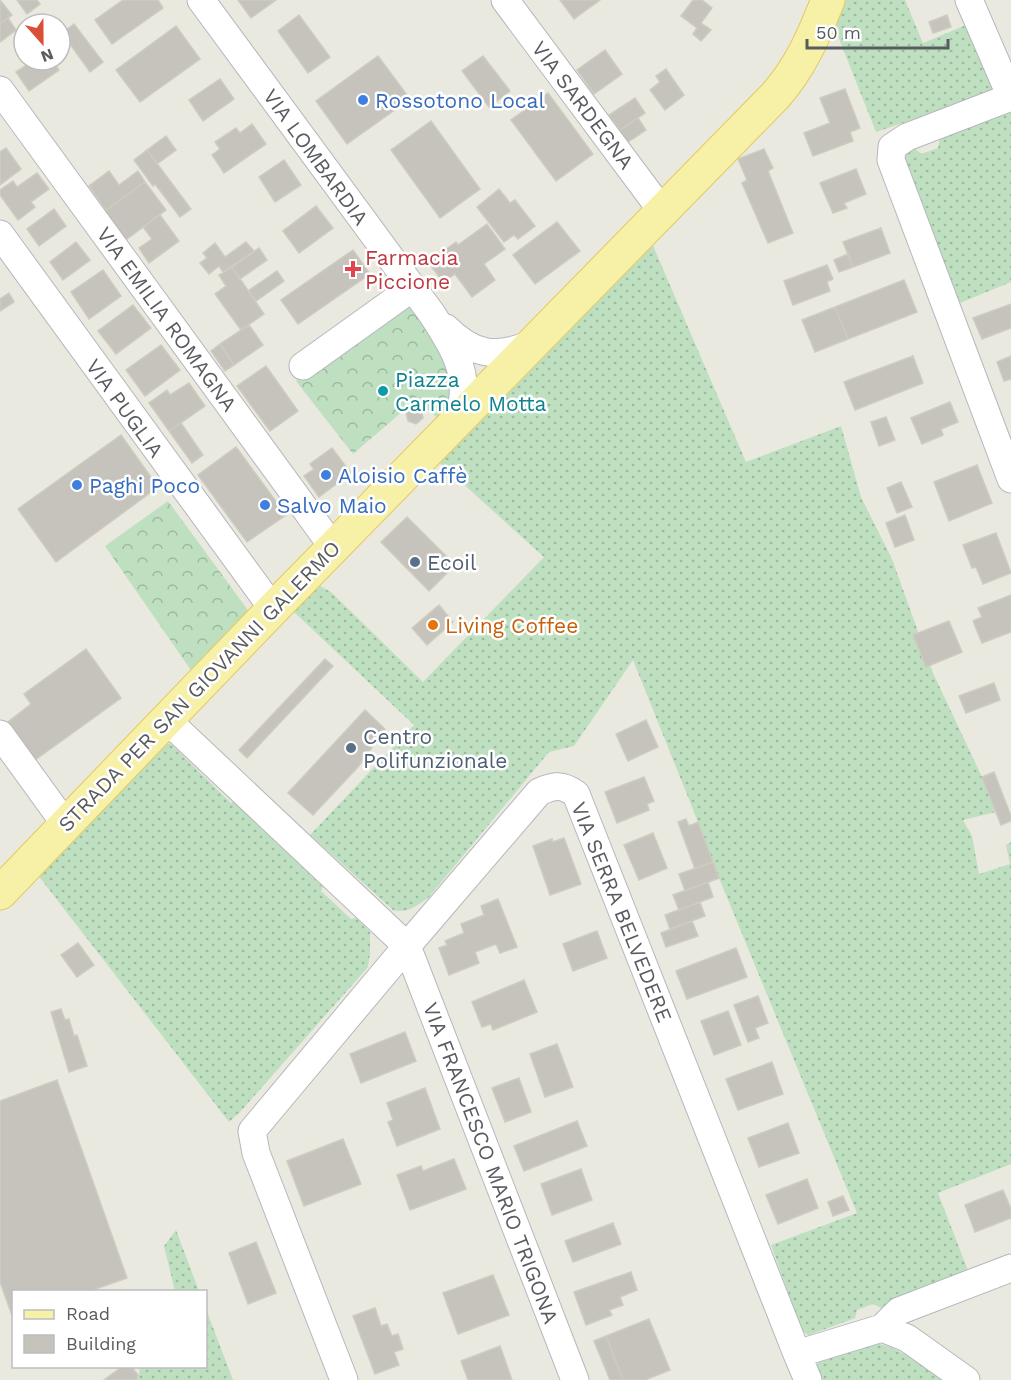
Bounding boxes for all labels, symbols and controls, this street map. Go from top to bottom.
north arrow [12,12,72,72]
scale bar [807,12,948,50]
text: 50 m [816,22,861,43]
street label: VIA SARDEGNA [527,36,639,174]
text: N [38,45,56,67]
street label: VIA LOMBARDIA [258,84,374,230]
place label: Rossotono Local [375,88,545,113]
marker: Rossotono Local [356,93,370,107]
street label: VIA EMILIA ROMAGNA [92,222,242,416]
place label: Farmacia Piccione [365,245,458,294]
marker: Farmacia Piccione [346,262,360,276]
street label: VIA PUGLIA [81,354,169,462]
place label: Piazza Carmelo Motta [395,367,547,416]
marker: Piazza Carmelo Motta [376,384,390,398]
place label: Aloisio Caffè [338,463,467,488]
marker: Aloisio Caffè [319,468,333,482]
place label: Paghi Poco [89,473,200,498]
marker: Paghi Poco [70,478,84,492]
place label: Salvo Maio [277,493,387,518]
marker: Salvo Maio [258,498,272,512]
street label: STRADA PER SAN GIOVANNI GALERMO [53,535,345,837]
place label: Ecoil [427,550,477,575]
marker: Ecoil [408,555,422,569]
place label: Living Coffee [445,613,578,638]
marker: Living Coffee [426,618,440,632]
place label: Centro Polifunzionale [363,724,507,773]
marker: Centro Polifunzionale [344,741,358,755]
street label: VIA SERRA BELVEDERE [566,798,678,1026]
street label: VIA FRANCESCO MARIO TRIGONA [418,999,564,1327]
legend [12,1290,207,1368]
text: Road [66,1303,110,1324]
text: Building [66,1333,136,1354]

